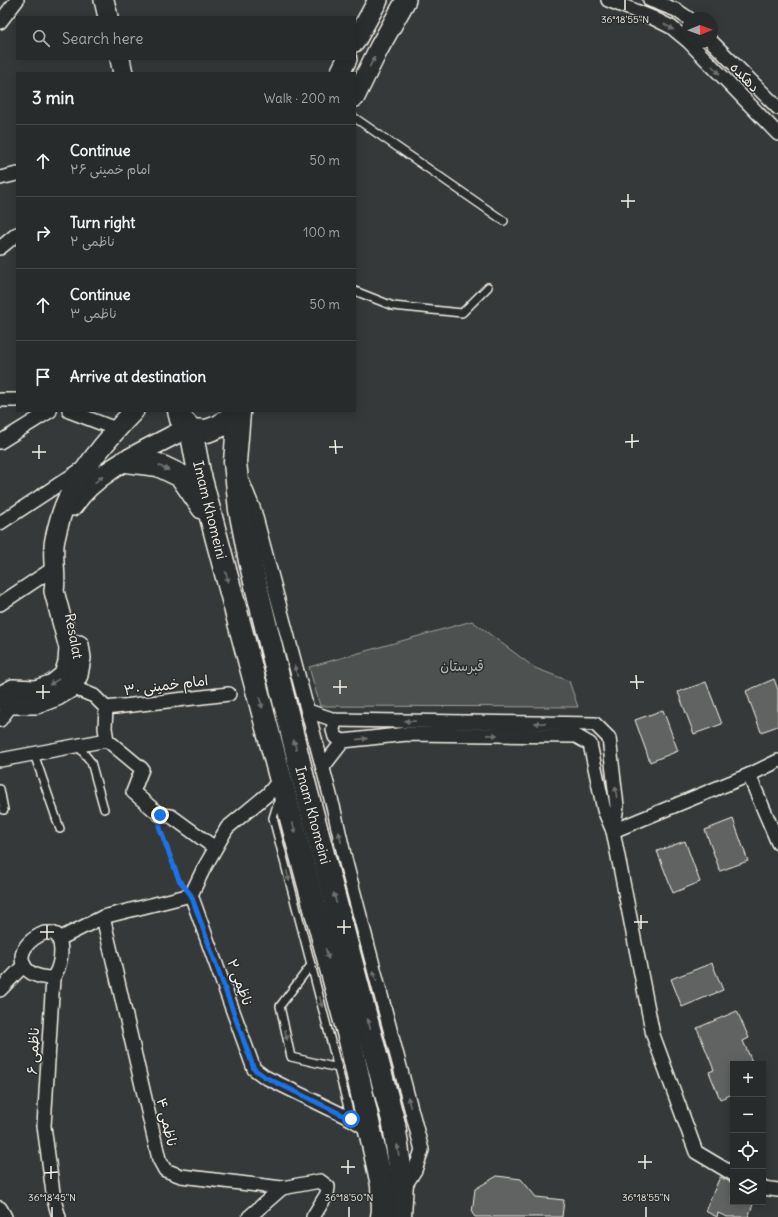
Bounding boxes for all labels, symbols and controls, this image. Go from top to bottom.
north arrow [682,12,718,48]
text: 36°18'55"N [601,13,649,26]
search box [16,16,356,60]
one-way arrow [664,23,675,31]
icon: search [30,27,52,49]
text: Search here [62,29,143,48]
one-way arrow [369,56,376,68]
street label: دهکده [726,58,764,96]
one-way arrow [711,65,721,75]
text: 3 min [32,87,74,109]
text: Walk · 200 m [264,90,340,107]
text: Continue [70,141,131,160]
icon: ahead [32,150,54,172]
text: 50 m [309,152,340,169]
text: امام خمینی ۲۶ [70,161,151,178]
text: Turn right [70,213,135,232]
icon: right [32,222,54,244]
text: 100 m [303,224,340,241]
text: ناظمی ۲ [70,233,115,250]
text: Continue [70,285,131,304]
icon: ahead [32,294,54,316]
text: 50 m [309,296,340,313]
text: ناظمی ۳ [70,305,116,322]
icon: arrive [32,366,54,388]
text: Arrive at destination [70,367,206,386]
street label: Imam Khomeini [189,459,231,561]
one-way arrow [158,465,169,471]
one-way arrow [94,475,104,484]
one-way arrow [224,571,230,583]
street label: Resalat [61,612,87,661]
park label: قبرستان [440,657,484,675]
one-way arrow [293,664,299,677]
street label: امام خمینی ۳۰ [123,671,209,701]
one-way arrow [48,679,60,686]
one-way arrow [258,697,264,709]
one-way arrow [403,718,416,724]
one-way arrow [533,720,546,726]
one-way arrow [486,732,499,738]
one-way arrow [356,735,369,742]
one-way arrow [291,739,297,752]
street label: Imam Khomeini [291,764,335,866]
one-way arrow [612,786,619,798]
route end [151,806,169,824]
one-way arrow [291,822,297,834]
one-way arrow [337,831,343,843]
one-way arrow [285,870,291,882]
one-way arrow [332,892,338,904]
one-way arrow [324,948,330,960]
street label: ناظمی ۲ [223,956,257,1008]
one-way arrow [372,970,378,983]
one-way arrow [318,996,324,1008]
one-way arrow [365,1018,371,1030]
street label: ناظمی ۶ [23,1027,43,1075]
one-way arrow [283,1028,289,1041]
map controls [730,1061,766,1205]
button: + [730,1061,766,1097]
street label: ناظمی ۴ [153,1096,181,1148]
one-way arrow [406,1096,412,1108]
button: − [730,1097,766,1133]
route start [342,1110,360,1128]
button: locate [730,1133,766,1169]
one-way arrow [395,1144,401,1156]
button: layers [730,1169,766,1205]
text: 36°18'45"N [28,1191,76,1204]
text: 36°18'50"N [324,1191,374,1204]
text: 36°18'55"N [622,1191,670,1204]

